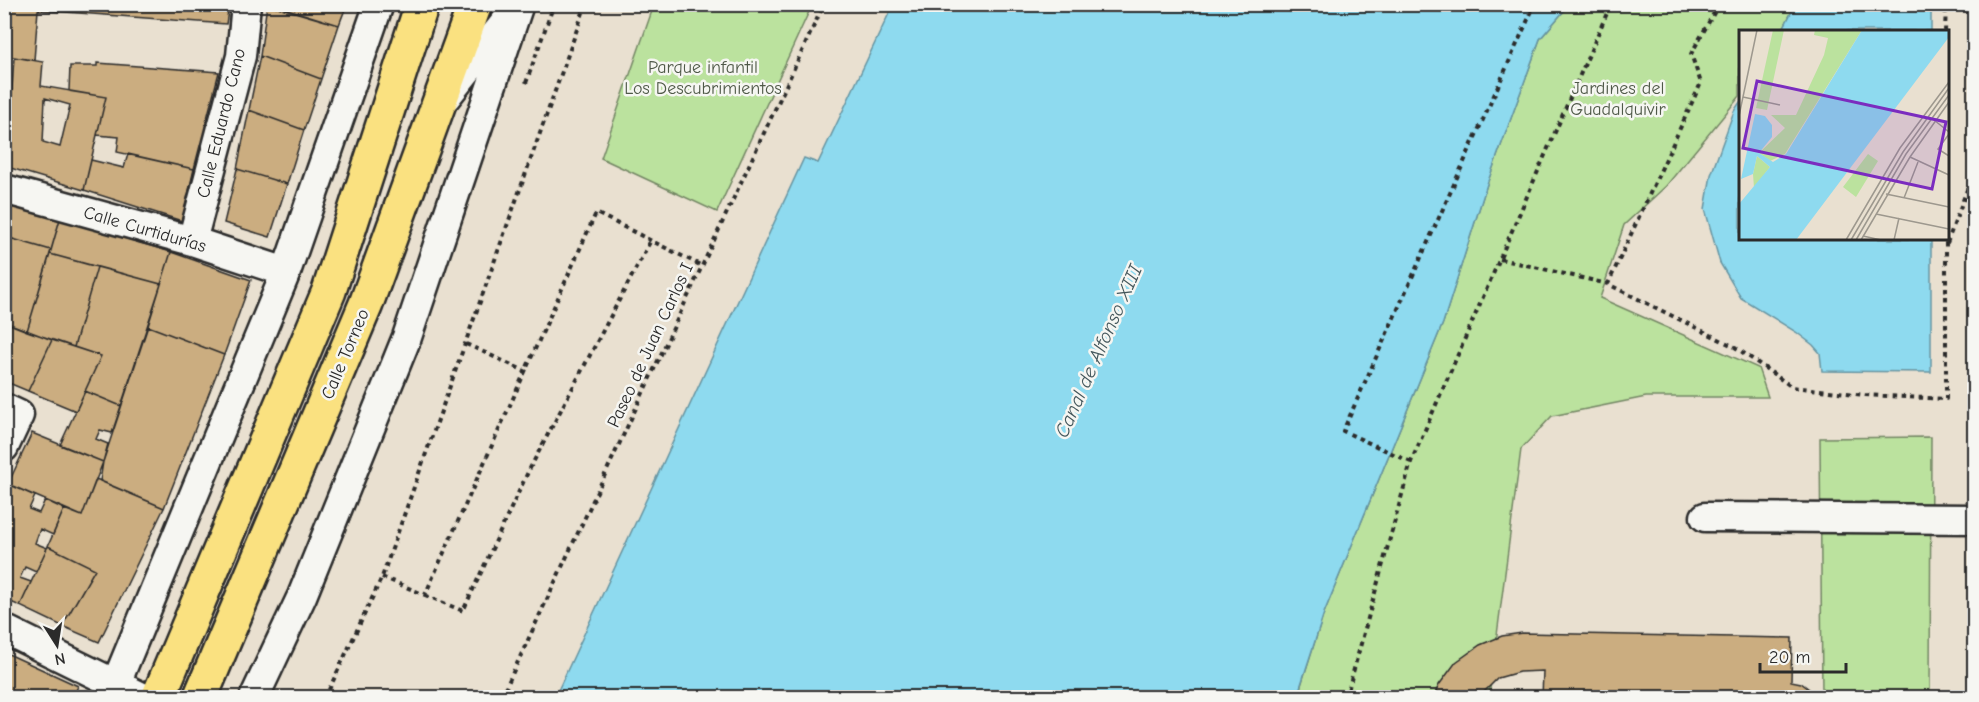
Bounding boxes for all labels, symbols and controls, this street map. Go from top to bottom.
inset map [1739,30,1949,240]
street label: Calle Eduardo Cano [193,46,250,200]
park label: Parque infantil Los Descubrimientos [624,57,782,99]
park label: Jardines del Guadalquivir [1570,78,1667,120]
street label: Calle Curtidurías [81,202,209,257]
street label: Paseo de Juan Carlos I [603,260,698,431]
water label: Canal de Alfonso XIII [1050,260,1147,441]
street label: Calle Torneo [317,306,374,403]
north arrow [27,615,87,675]
scale bar [1760,636,1846,674]
text: 20 m [1769,647,1810,668]
text: N [53,649,67,669]

